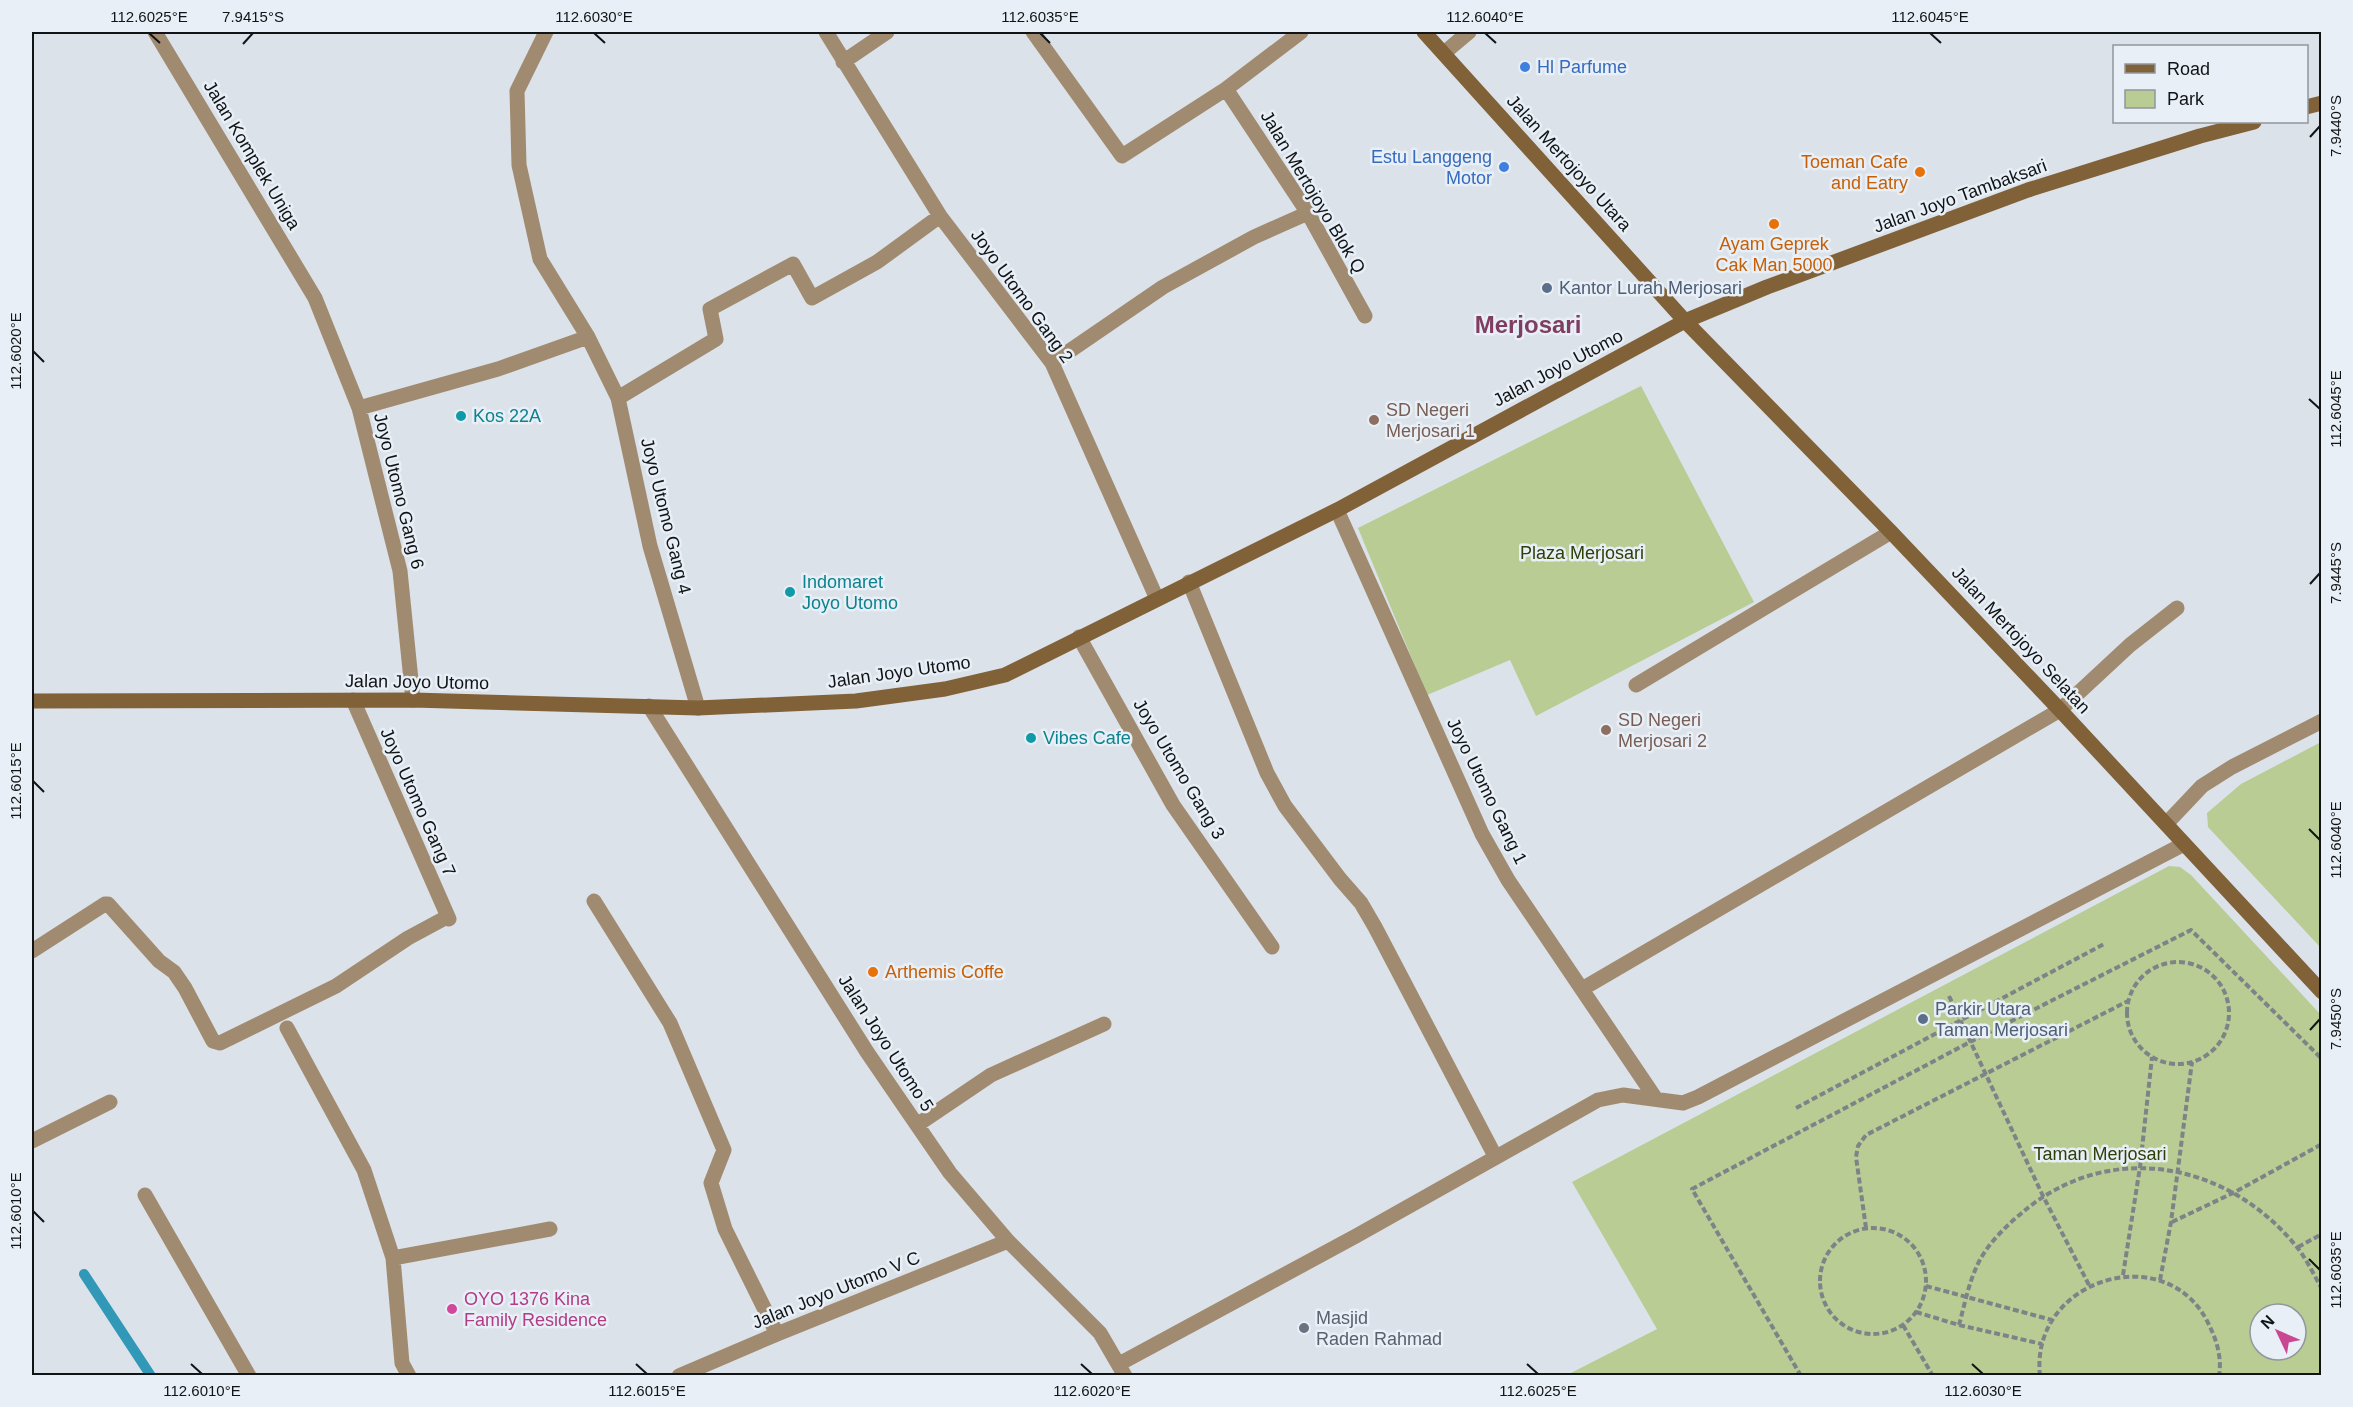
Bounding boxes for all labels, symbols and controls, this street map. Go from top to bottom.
text: 112.6025°E [110,8,188,25]
text: 7.9415°S [222,8,284,25]
text: 112.6030°E [555,8,633,25]
text: 112.6035°E [1001,8,1079,25]
text: 112.6040°E [1446,8,1524,25]
text: 112.6045°E [1891,8,1969,25]
legend [2113,45,2308,123]
place label: Hl Parfume [1537,57,1627,77]
text: Road [2167,59,2210,79]
marker: Hl Parfume [1518,60,1532,74]
street label: Jalan Komplek Uniga [200,77,305,234]
text: Park [2167,89,2205,109]
street label: Jalan Mertojoyo Utara [1503,91,1636,236]
text: 7.9440°S [2327,95,2344,157]
street label: Jalan Mertojoyo Blok Q [1257,107,1369,277]
place label: Estu Langgeng Motor [1371,147,1492,188]
place label: Toeman Cafe and Eatry [1801,152,1908,193]
street label: Jalan Joyo Tambaksari [1871,155,2049,237]
marker: Estu Langgeng Motor [1497,160,1511,174]
marker: Toeman Cafe and Eatry [1913,165,1927,179]
marker: Ayam Geprek Cak Man 5000 [1767,217,1781,231]
street label: Joyo Utomo Gang 2 [967,225,1077,367]
place label: Ayam Geprek Cak Man 5000 [1715,234,1833,275]
place label: Kantor Lurah Merjosari [1559,278,1742,298]
marker: Kantor Lurah Merjosari [1540,281,1554,295]
district label: Merjosari [1475,311,1581,338]
text: 112.6020°E [7,312,24,390]
street label: Jalan Joyo Utomo [1490,325,1626,411]
text: 112.6045°E [2327,370,2344,448]
place label: SD Negeri Merjosari 1 [1386,400,1475,441]
place label: Kos 22A [473,406,541,426]
marker: Kos 22A [454,409,468,423]
street label: Joyo Utomo Gang 6 [370,411,428,571]
marker: SD Negeri Merjosari 1 [1367,413,1381,427]
street label: Joyo Utomo Gang 4 [637,436,695,596]
text: 7.9445°S [2327,542,2344,604]
park label: Plaza Merjosari [1520,543,1644,563]
street label: Jalan Mertojoyo Selatan [1948,563,2094,717]
place label: Indomaret Joyo Utomo [802,572,898,613]
marker: Indomaret Joyo Utomo [783,585,797,599]
street label: Jalan Joyo Utomo [826,652,972,692]
street label: Jalan Joyo Utomo [345,671,489,693]
street label: Joyo Utomo Gang 3 [1129,695,1229,843]
place label: SD Negeri Merjosari 2 [1618,710,1707,751]
street label: Joyo Utomo Gang 1 [1443,715,1531,867]
marker: SD Negeri Merjosari 2 [1599,723,1613,737]
street label: Joyo Utomo Gang 7 [376,725,460,879]
place label: Vibes Cafe [1043,728,1131,748]
marker: Vibes Cafe [1024,731,1038,745]
text: 112.6015°E [7,742,24,820]
text: 112.6040°E [2327,801,2344,879]
place label: Arthemis Coffe [885,962,1004,982]
marker: Arthemis Coffe [866,965,880,979]
street label: Jalan Joyo Utomo 5 [834,971,938,1115]
text: 7.9450°S [2327,988,2344,1050]
place label: Parkir Utara Taman Merjosari [1935,999,2068,1040]
marker: Parkir Utara Taman Merjosari [1916,1012,1930,1026]
park label: Taman Merjosari [2033,1144,2167,1164]
text: 112.6010°E [7,1172,24,1250]
text: 112.6035°E [2327,1231,2344,1309]
street label: Jalan Joyo Utomo V C [749,1247,923,1333]
place label: OYO 1376 Kina Family Residence [464,1289,607,1330]
marker: OYO 1376 Kina Family Residence [445,1302,459,1316]
north arrow [2248,1302,2308,1362]
place label: Masjid Raden Rahmad [1316,1308,1442,1349]
text: N [2257,1312,2278,1332]
marker: Masjid Raden Rahmad [1297,1321,1311,1335]
text: 112.6010°E [163,1382,241,1399]
text: 112.6015°E [608,1382,686,1399]
text: 112.6020°E [1053,1382,1131,1399]
text: 112.6025°E [1499,1382,1577,1399]
text: 112.6030°E [1944,1382,2022,1399]

